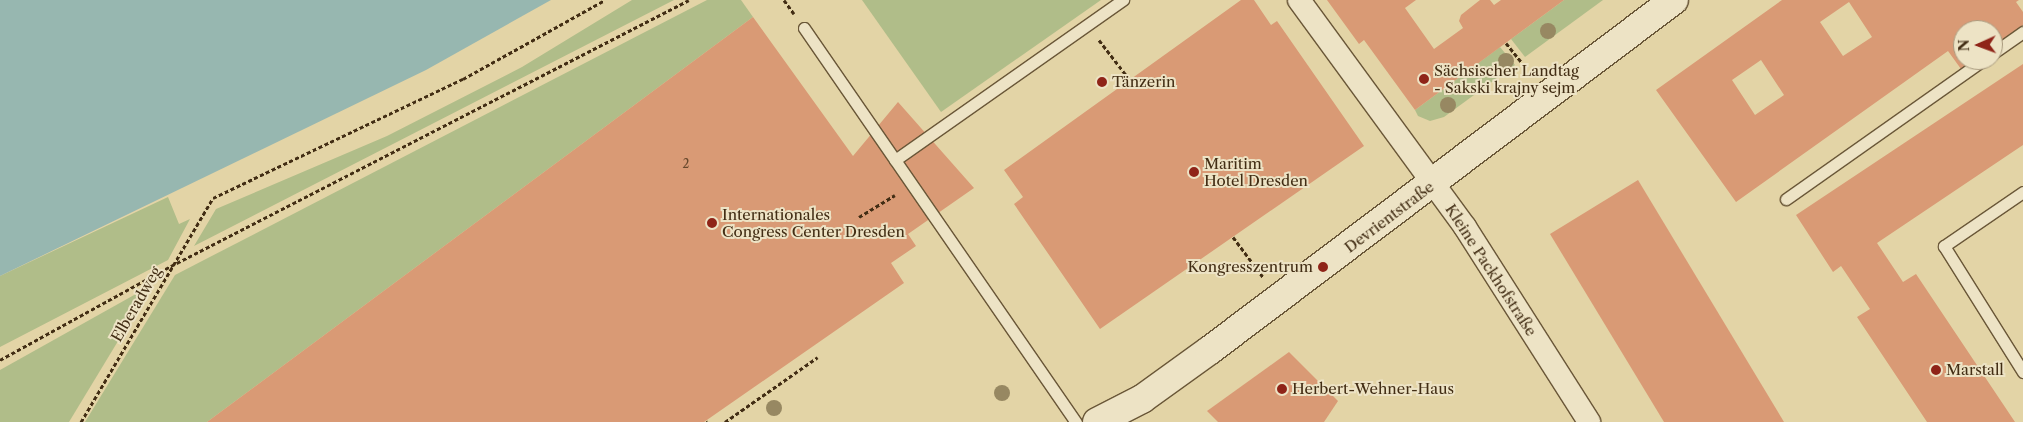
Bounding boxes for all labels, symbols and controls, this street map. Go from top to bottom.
north arrow [1953,20,2003,70]
text: N [1955,39,1973,52]
place label: Sächsischer Landtag - Sakski krajny sejm [1434,61,1579,96]
place label: Tänzerin [1112,73,1176,91]
marker: Sächsischer Landtag - Sakski krajny sejm [1418,73,1430,85]
marker: Tänzerin [1096,76,1108,88]
place label: Maritim Hotel Dresden [1204,154,1308,189]
house number: 2 [683,157,689,171]
marker: Maritim Hotel Dresden [1188,166,1200,178]
street label: Devrientstraße [1341,178,1437,256]
street label: Kleine Packhofstraße [1442,201,1540,339]
place label: Internationales Congress Center Dresden [722,205,905,240]
marker: Internationales Congress Center Dresden [706,217,718,229]
place label: Kongresszentrum [1187,258,1313,276]
marker: Kongresszentrum [1317,261,1329,273]
street label: Elberadweg [107,263,165,345]
place label: Marstall [1946,361,2004,379]
marker: Marstall [1930,364,1942,376]
place label: Herbert-Wehner-Haus [1292,380,1454,398]
marker: Herbert-Wehner-Haus [1276,383,1288,395]

